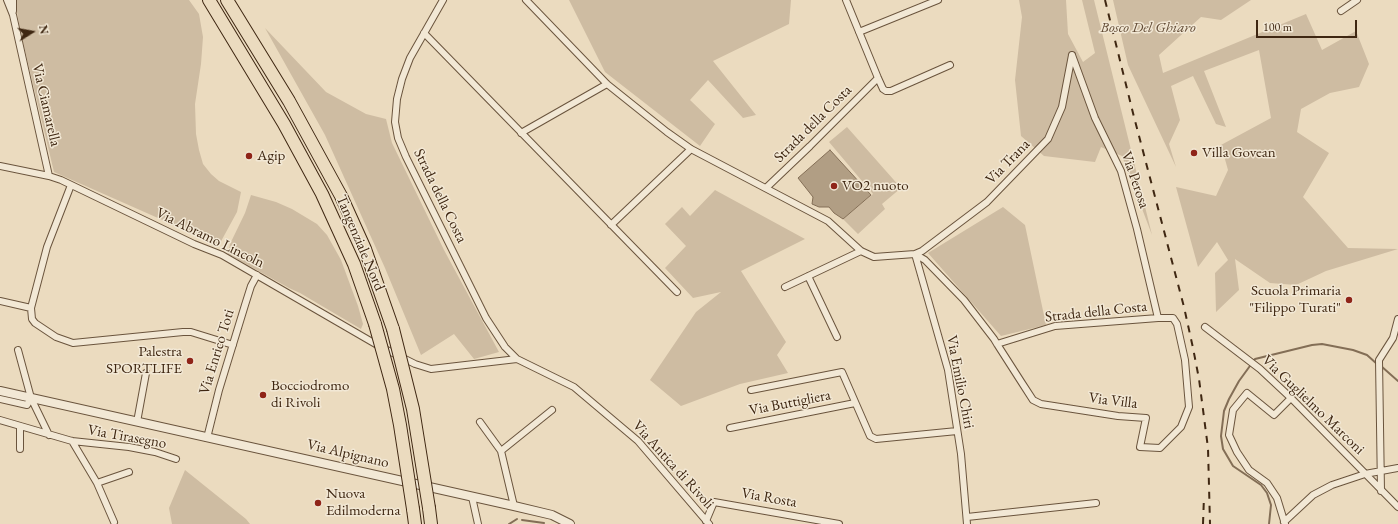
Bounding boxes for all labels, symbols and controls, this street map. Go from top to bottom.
north arrow [12,12,52,52]
scale bar [1258,12,1359,38]
park label: Bosco Del Ghiaro [1100,19,1196,37]
text: 100 m [1263,19,1292,35]
text: N [36,24,52,35]
street label: Via Ciamarella [28,62,64,148]
street label: Strada della Costa [770,81,856,167]
street label: Via Trana [982,136,1034,188]
place label: Villa Govean [1202,144,1276,162]
street label: Strada della Costa [409,146,471,246]
place label: Agip [257,147,285,165]
marker: Villa Govean [1189,148,1199,158]
street label: Via Perosa [1117,149,1153,211]
marker: Agip [244,151,254,161]
place label: VO2 nuoto [842,177,909,195]
marker: VO2 nuoto [829,181,839,191]
street label: Tangenziale Nord [332,192,388,294]
street label: Via Abramo Lincoln [153,204,267,272]
place label: Scuola Primaria "Filippo Turati" [1249,282,1341,317]
marker: Scuola Primaria "Filippo Turati" [1344,295,1354,305]
street label: Strada della Costa [1044,298,1148,326]
street label: Via Enrico Toti [196,307,238,397]
street label: Via Emilio Chiri [942,334,978,430]
place label: Palestra SPORTLIFE [106,343,182,378]
street label: Via Guglielmo Marconi [1258,351,1368,459]
marker: Palestra SPORTLIFE [185,356,195,366]
place label: Bocciodromo di Rivoli [271,377,349,412]
street label: Via Buttigliera [748,386,832,420]
street label: Via Villa [1088,389,1138,413]
marker: Bocciodromo di Rivoli [258,390,268,400]
street label: Via Antica di Rivoli [628,417,718,513]
street label: Via Tirasegno [86,421,168,453]
street label: Via Alpignano [305,436,391,472]
street label: Via Rosta [740,484,798,512]
place label: Nuova Edilmoderna [326,485,400,520]
marker: Nuova Edilmoderna [313,498,323,508]

